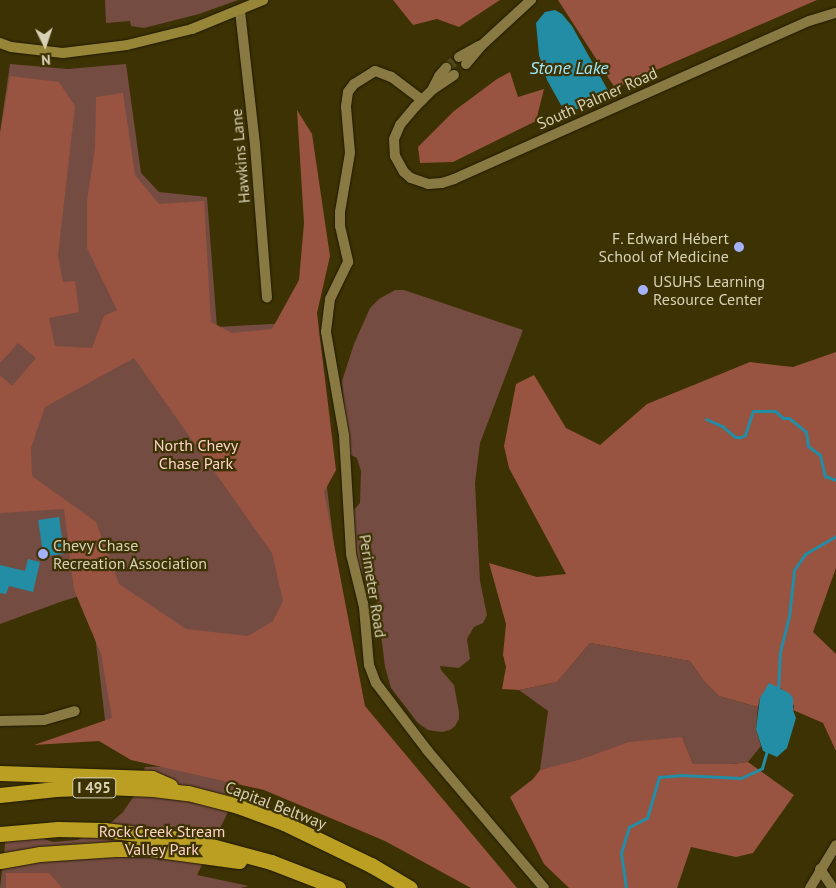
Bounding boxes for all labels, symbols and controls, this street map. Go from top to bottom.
north arrow [20,20,70,70]
text: N [41,51,51,69]
water label: Stone Lake [529,57,609,79]
street label: South Palmer Road [534,63,660,133]
street label: Hawkins Lane [226,108,254,204]
place label: F. Edward Hébert School of Medicine [599,228,729,266]
marker: F. Edward Hébert School of Medicine [733,241,745,253]
place label: USUHS Learning Resource Center [653,271,765,309]
marker: USUHS Learning Resource Center [637,284,649,296]
park label: North Chevy Chase Park [154,435,238,473]
street label: Perimeter Road [355,533,391,639]
place label: Chevy Chase Recreation Association [53,535,208,573]
marker: Chevy Chase Recreation Association [37,548,49,560]
road number: I 495 [72,776,116,800]
street label: Capital Beltway [223,777,329,833]
park label: Rock Creek Stream Valley Park [98,821,226,859]

